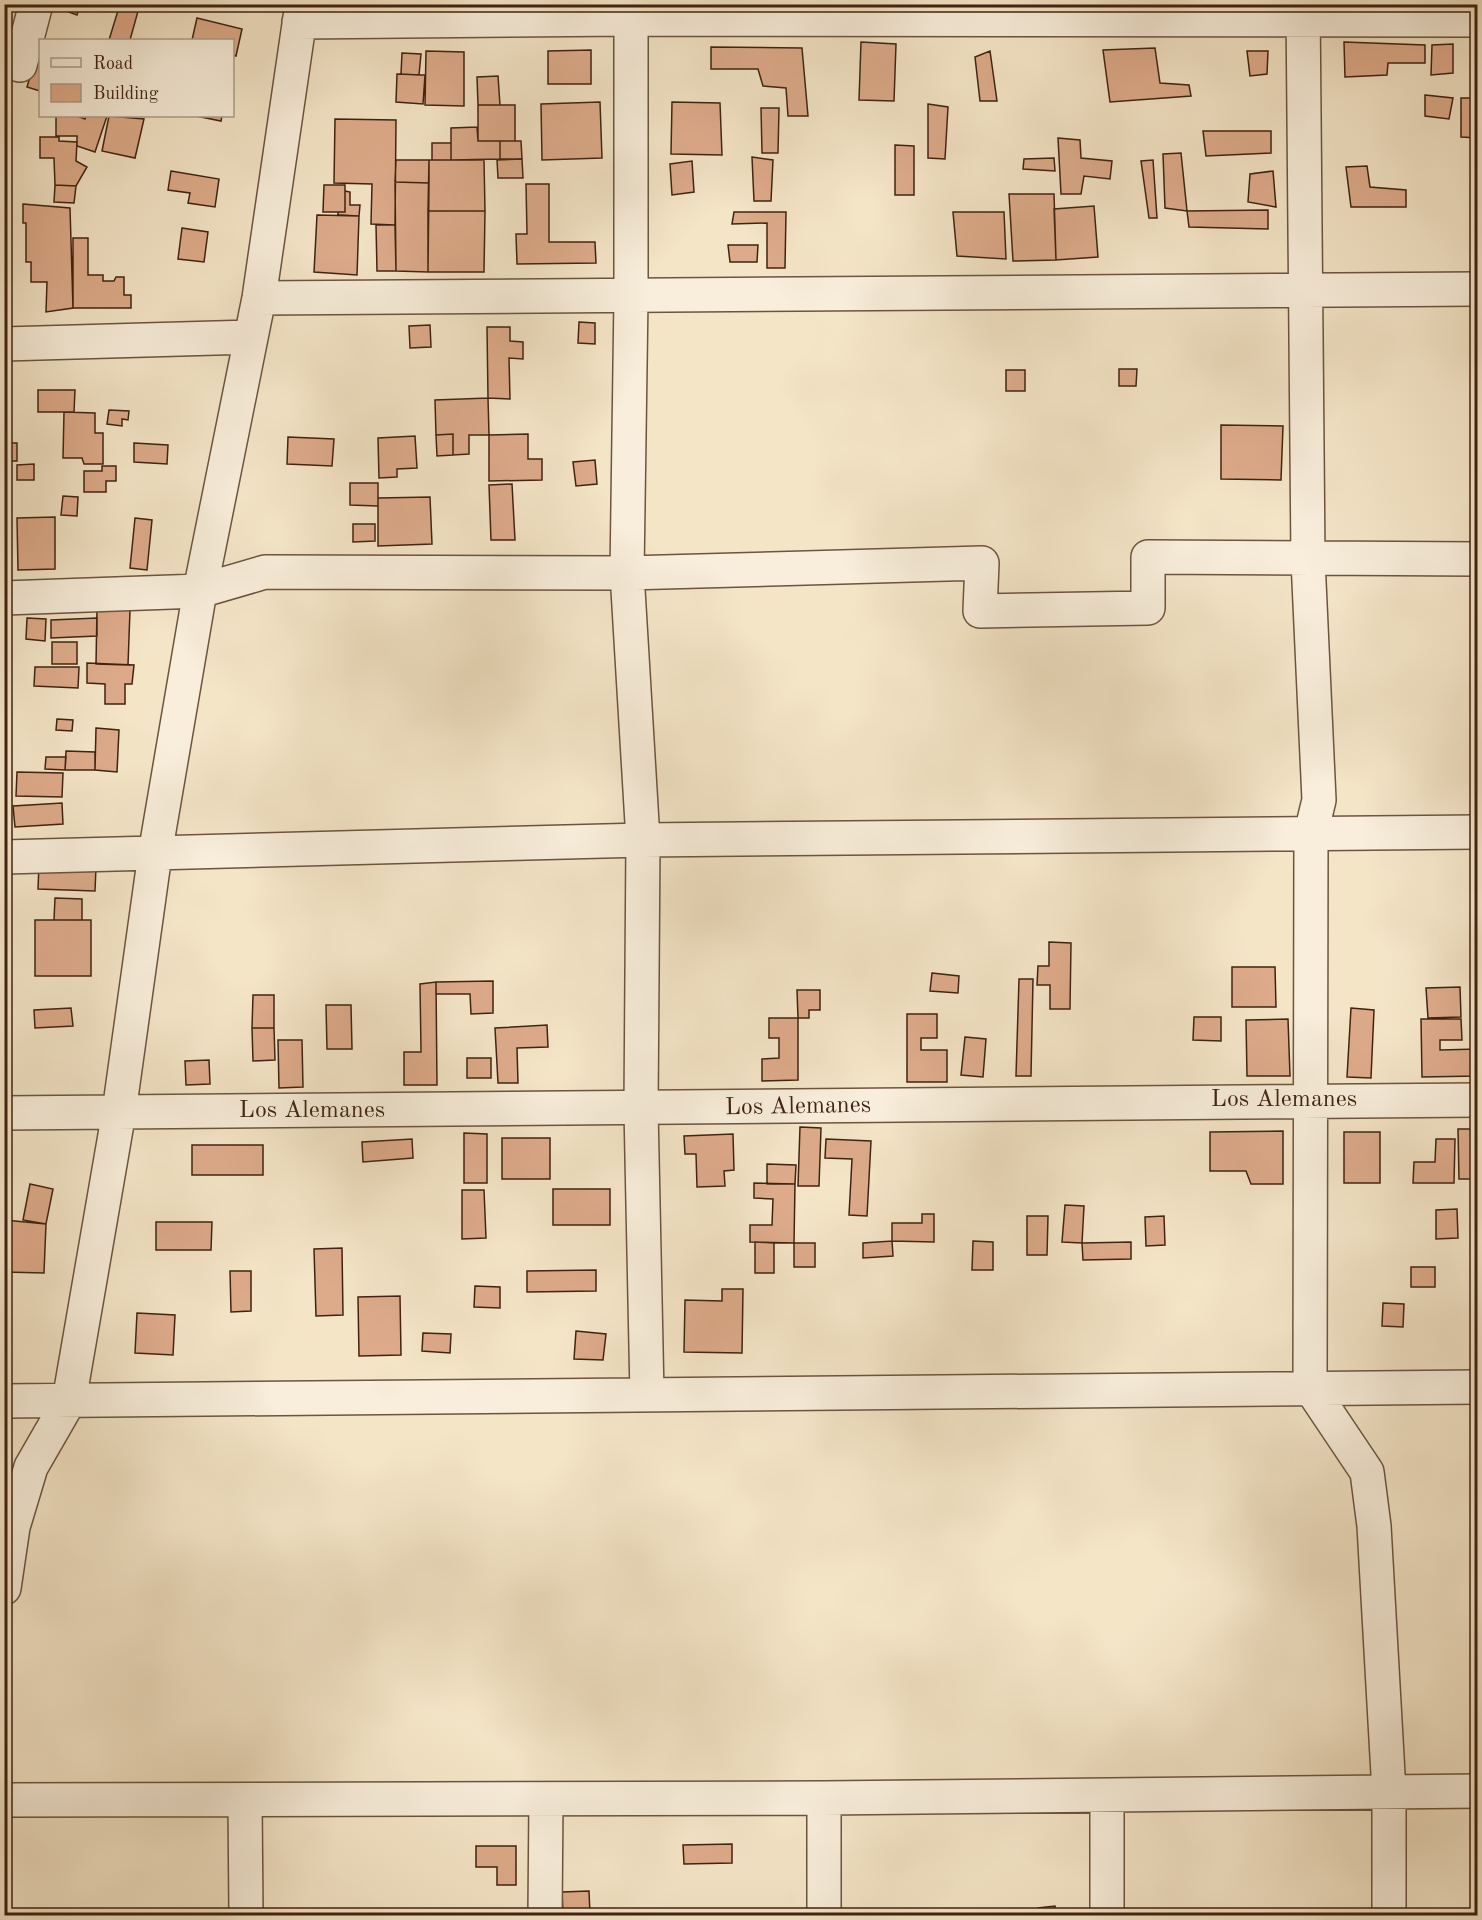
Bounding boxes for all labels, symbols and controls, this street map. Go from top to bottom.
legend [39,39,234,117]
text: Road [93,55,133,73]
text: Building [93,85,159,103]
street label: Los Alemanes [1211,1088,1357,1112]
street label: Los Alemanes [725,1094,871,1120]
street label: Los Alemanes [239,1099,385,1123]

